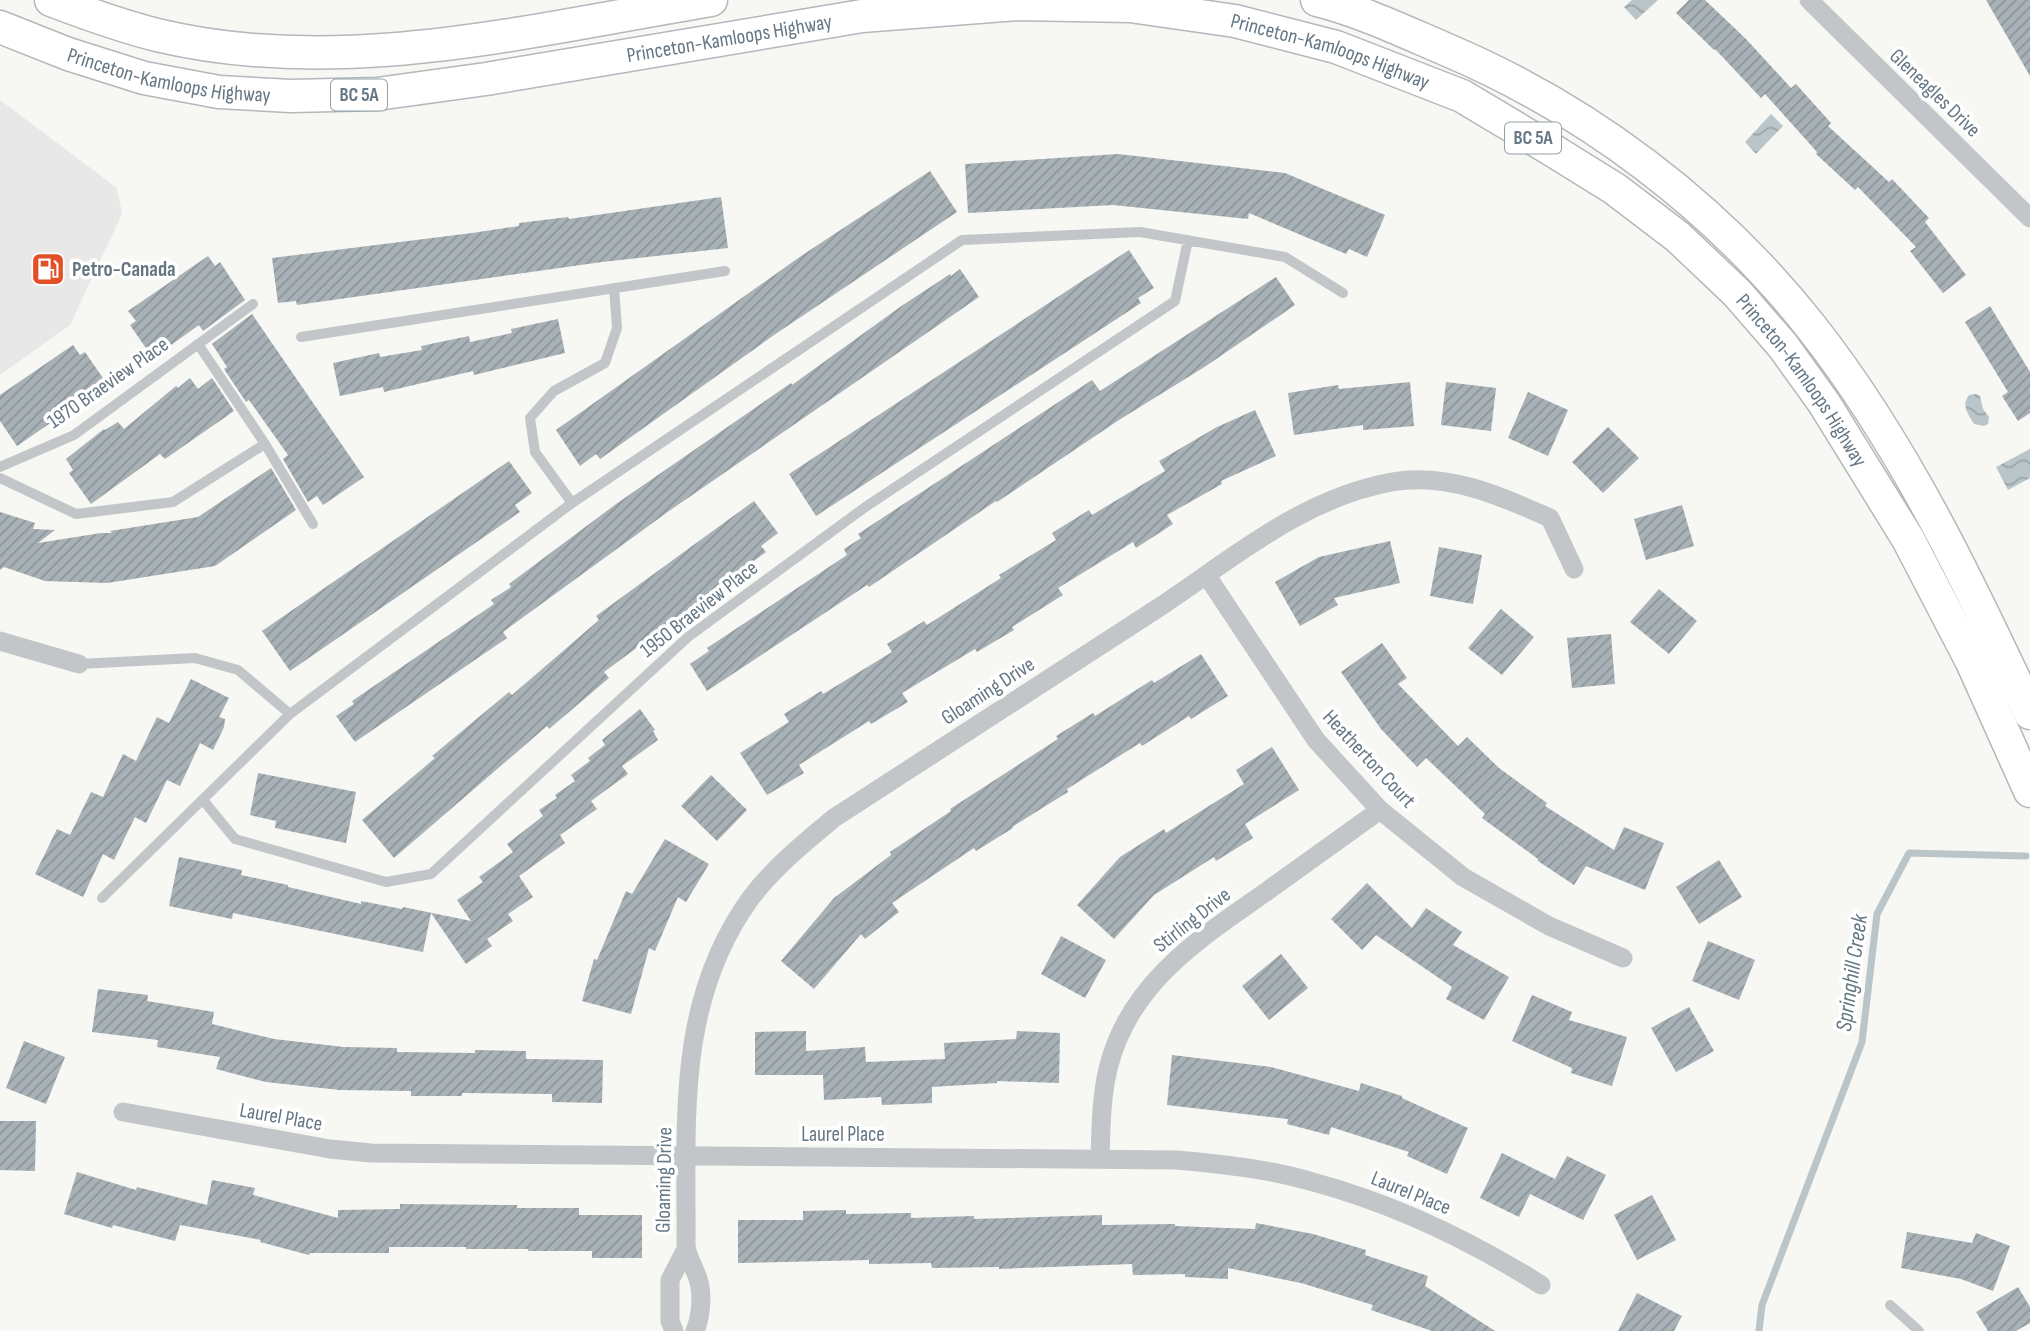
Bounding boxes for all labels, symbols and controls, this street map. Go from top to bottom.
street label: Princeton-Kamloops Highway [1228,8,1433,95]
street label: Princeton-Kamloops Highway [625,9,834,68]
street label: Princeton-Kamloops Highway [64,42,271,107]
street label: Gleneagles Drive [1884,43,1986,143]
road number: BC 5A [331,80,387,110]
road number: BC 5A [1505,122,1561,154]
fuel station icon: Petro-Canada [29,250,67,288]
place label: Petro-Canada [72,257,176,282]
street label: Princeton-Kamloops Highway [1731,289,1873,471]
street label: 1970 Braeview Place [43,332,173,434]
street label: 1950 Braeview Place [635,555,763,663]
street label: Gloaming Drive [937,652,1039,730]
street label: Heatherton Court [1317,705,1421,813]
street label: Stirling Drive [1148,882,1236,958]
water label: Springhill Creek [1830,911,1874,1033]
street label: Laurel Place [238,1097,324,1137]
street label: Laurel Place [801,1122,885,1147]
street label: Gloaming Drive [651,1127,677,1233]
street label: Laurel Place [1368,1166,1454,1220]

